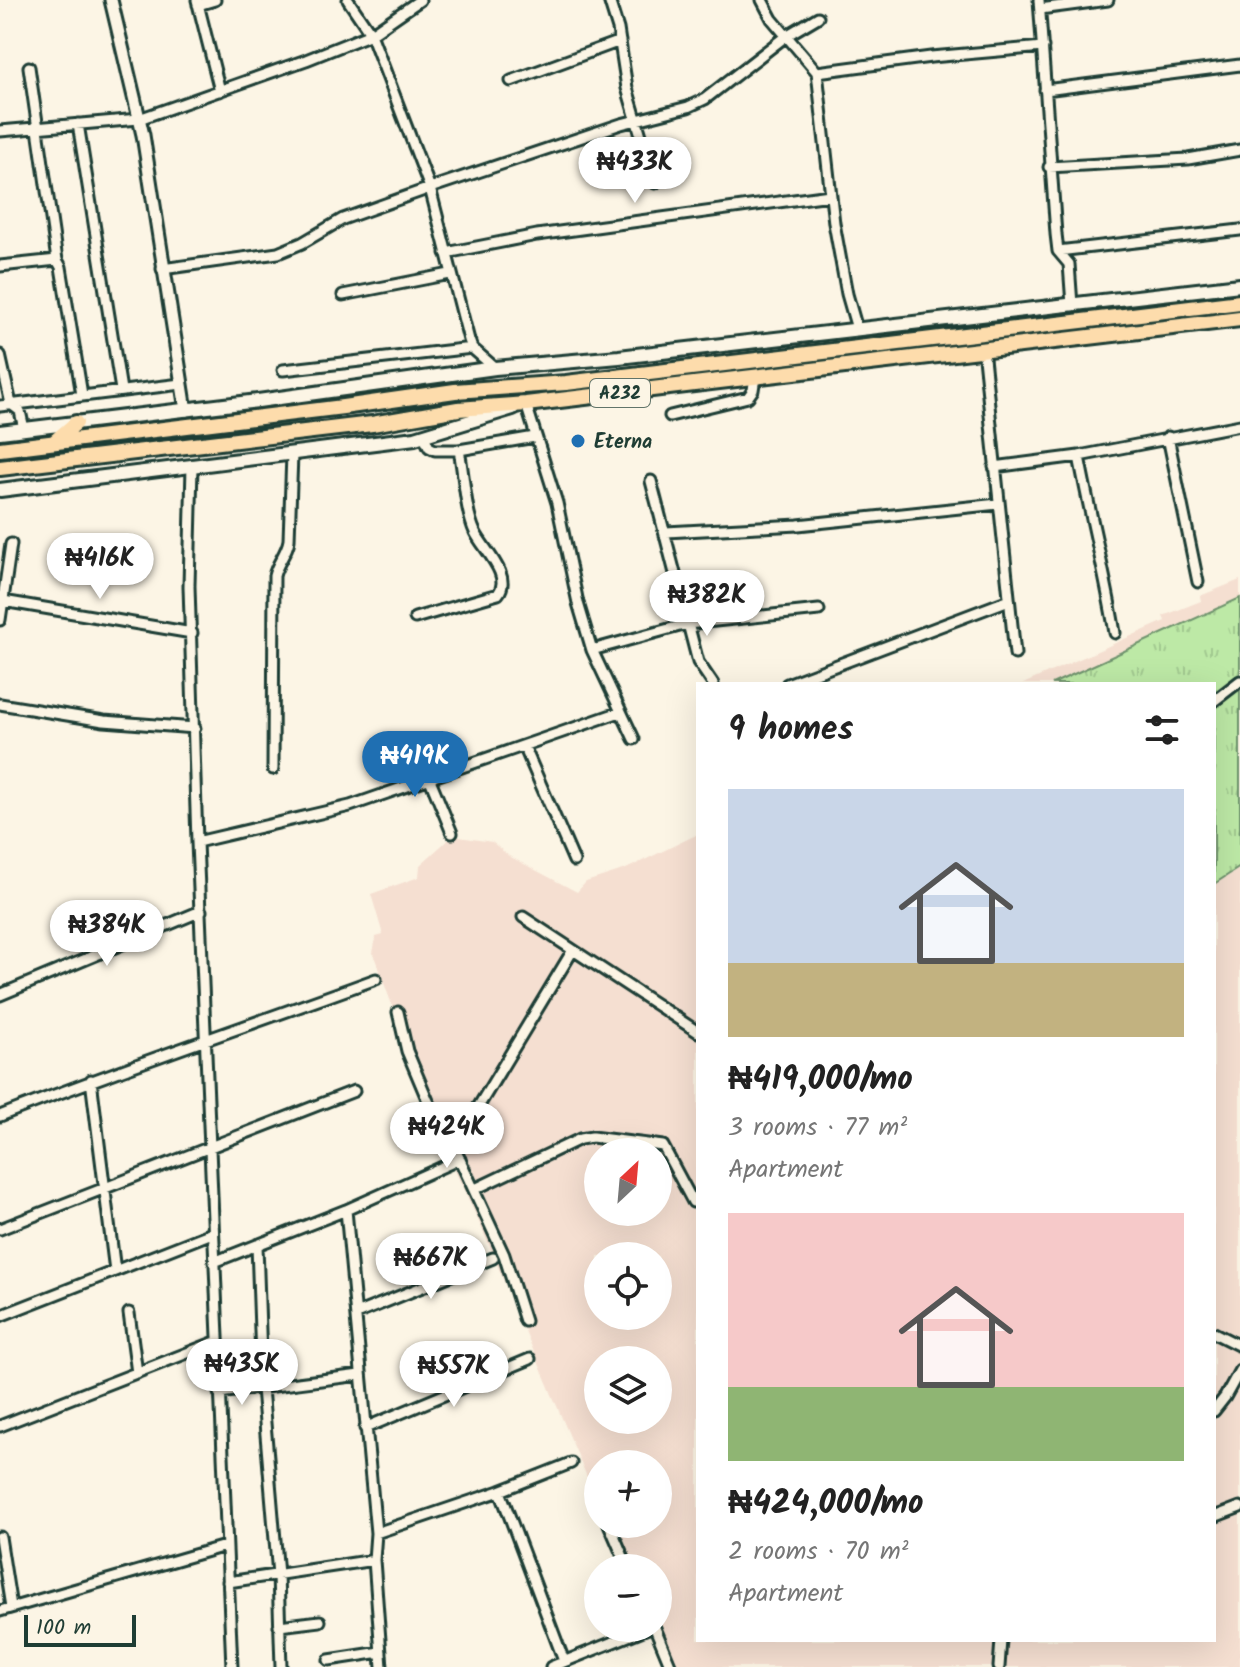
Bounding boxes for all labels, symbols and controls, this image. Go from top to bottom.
pin: ₦433K [579,137,691,205]
text: ₦433K [596,142,674,184]
road number: A232 [590,379,650,407]
place label: Eterna [594,427,652,459]
marker: Eterna [569,432,587,450]
pin: ₦416K [44,533,156,601]
text: ₦416K [65,538,135,580]
pin: ₦382K [651,570,763,638]
text: ₦382K [667,575,747,617]
text: 9 homes [728,703,853,757]
icon: filters [1140,708,1184,752]
pin: ₦419K [359,731,471,799]
text: ₦419K [380,736,450,778]
icon: home [884,841,1028,985]
pin: ₦384K [51,900,163,968]
text: ₦384K [68,905,146,947]
text: ₦419,000/mo [728,1053,913,1107]
pin: ₦424K [391,1102,503,1170]
text: ₦424K [408,1107,486,1149]
text: 3 rooms · 77 m² [728,1107,907,1149]
north arrow [584,1138,672,1226]
map controls [584,1138,672,1642]
text: Apartment [728,1149,843,1191]
pin: ₦667K [375,1233,487,1301]
text: ₦667K [394,1238,468,1280]
button: locate [584,1242,672,1330]
icon: home [884,1265,1028,1409]
pin: ₦435K [186,1339,298,1407]
pin: ₦557K [398,1341,510,1409]
text: ₦435K [204,1344,280,1386]
text: ₦557K [417,1346,491,1388]
button: layers [584,1346,672,1434]
button: + [584,1450,672,1538]
text: ₦424,000/mo [728,1477,924,1531]
text: 2 rooms · 70 m² [728,1531,909,1573]
button: − [584,1554,672,1642]
text: Apartment [728,1573,843,1615]
scale bar [24,1611,136,1647]
text: 100 m [36,1611,91,1646]

